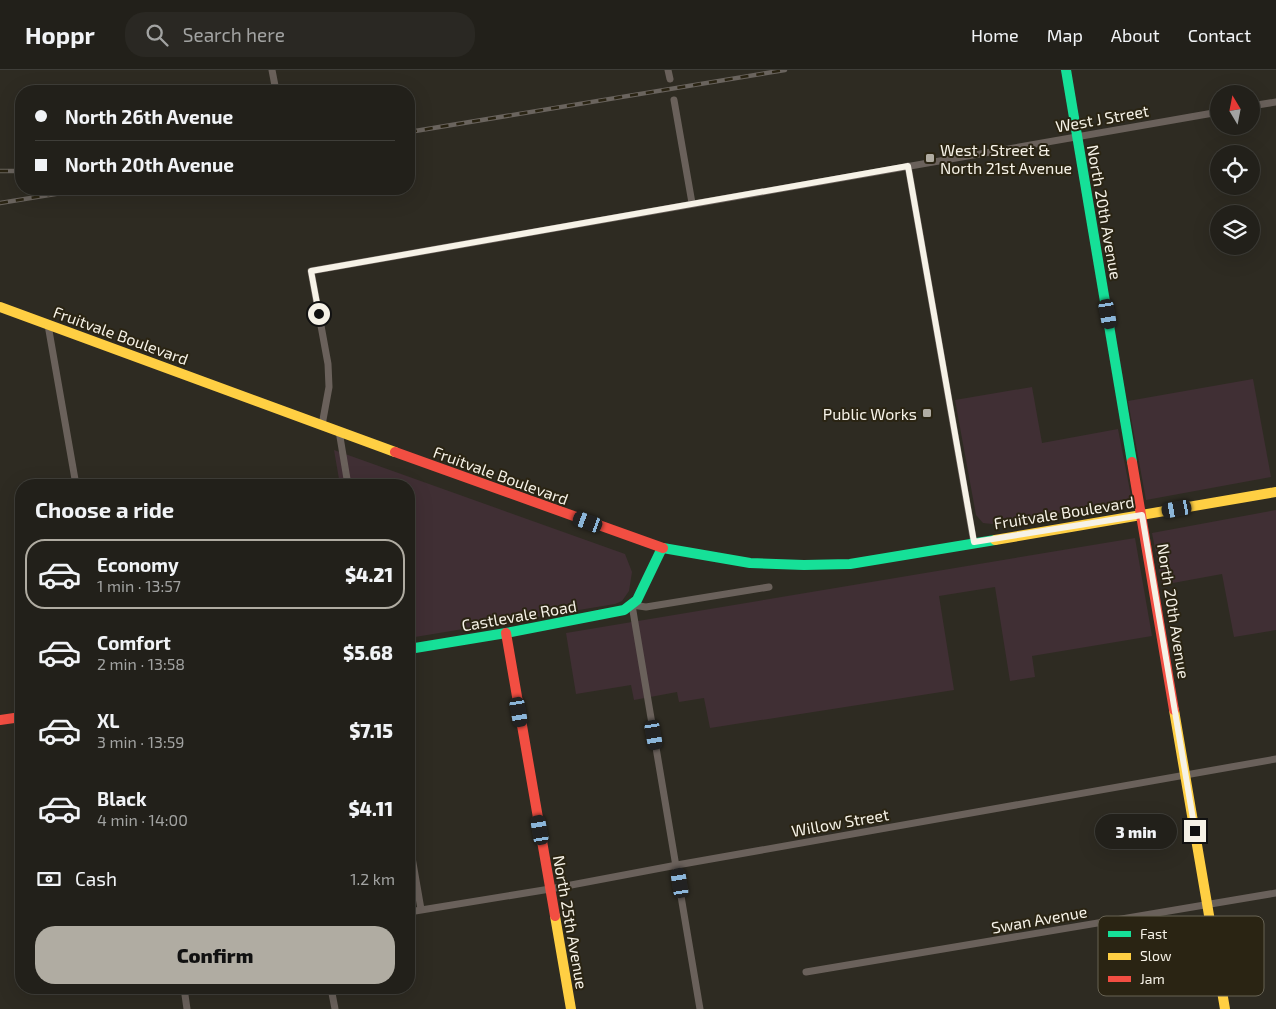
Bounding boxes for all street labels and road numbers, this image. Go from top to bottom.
street label: West J Street [1054,100,1150,136]
street label: North 20th Avenue [1084,143,1126,281]
street label: Fruitvale Boulevard [51,302,191,368]
street label: Fruitvale Boulevard [431,442,571,508]
street label: Fruitvale Boulevard [992,492,1136,532]
street label: North 20th Avenue [1154,542,1194,680]
street label: Castlevale Road [460,596,578,634]
street label: Willow Street [790,804,890,840]
street label: North 25th Avenue [550,854,592,990]
street label: Swan Avenue [990,901,1088,937]

